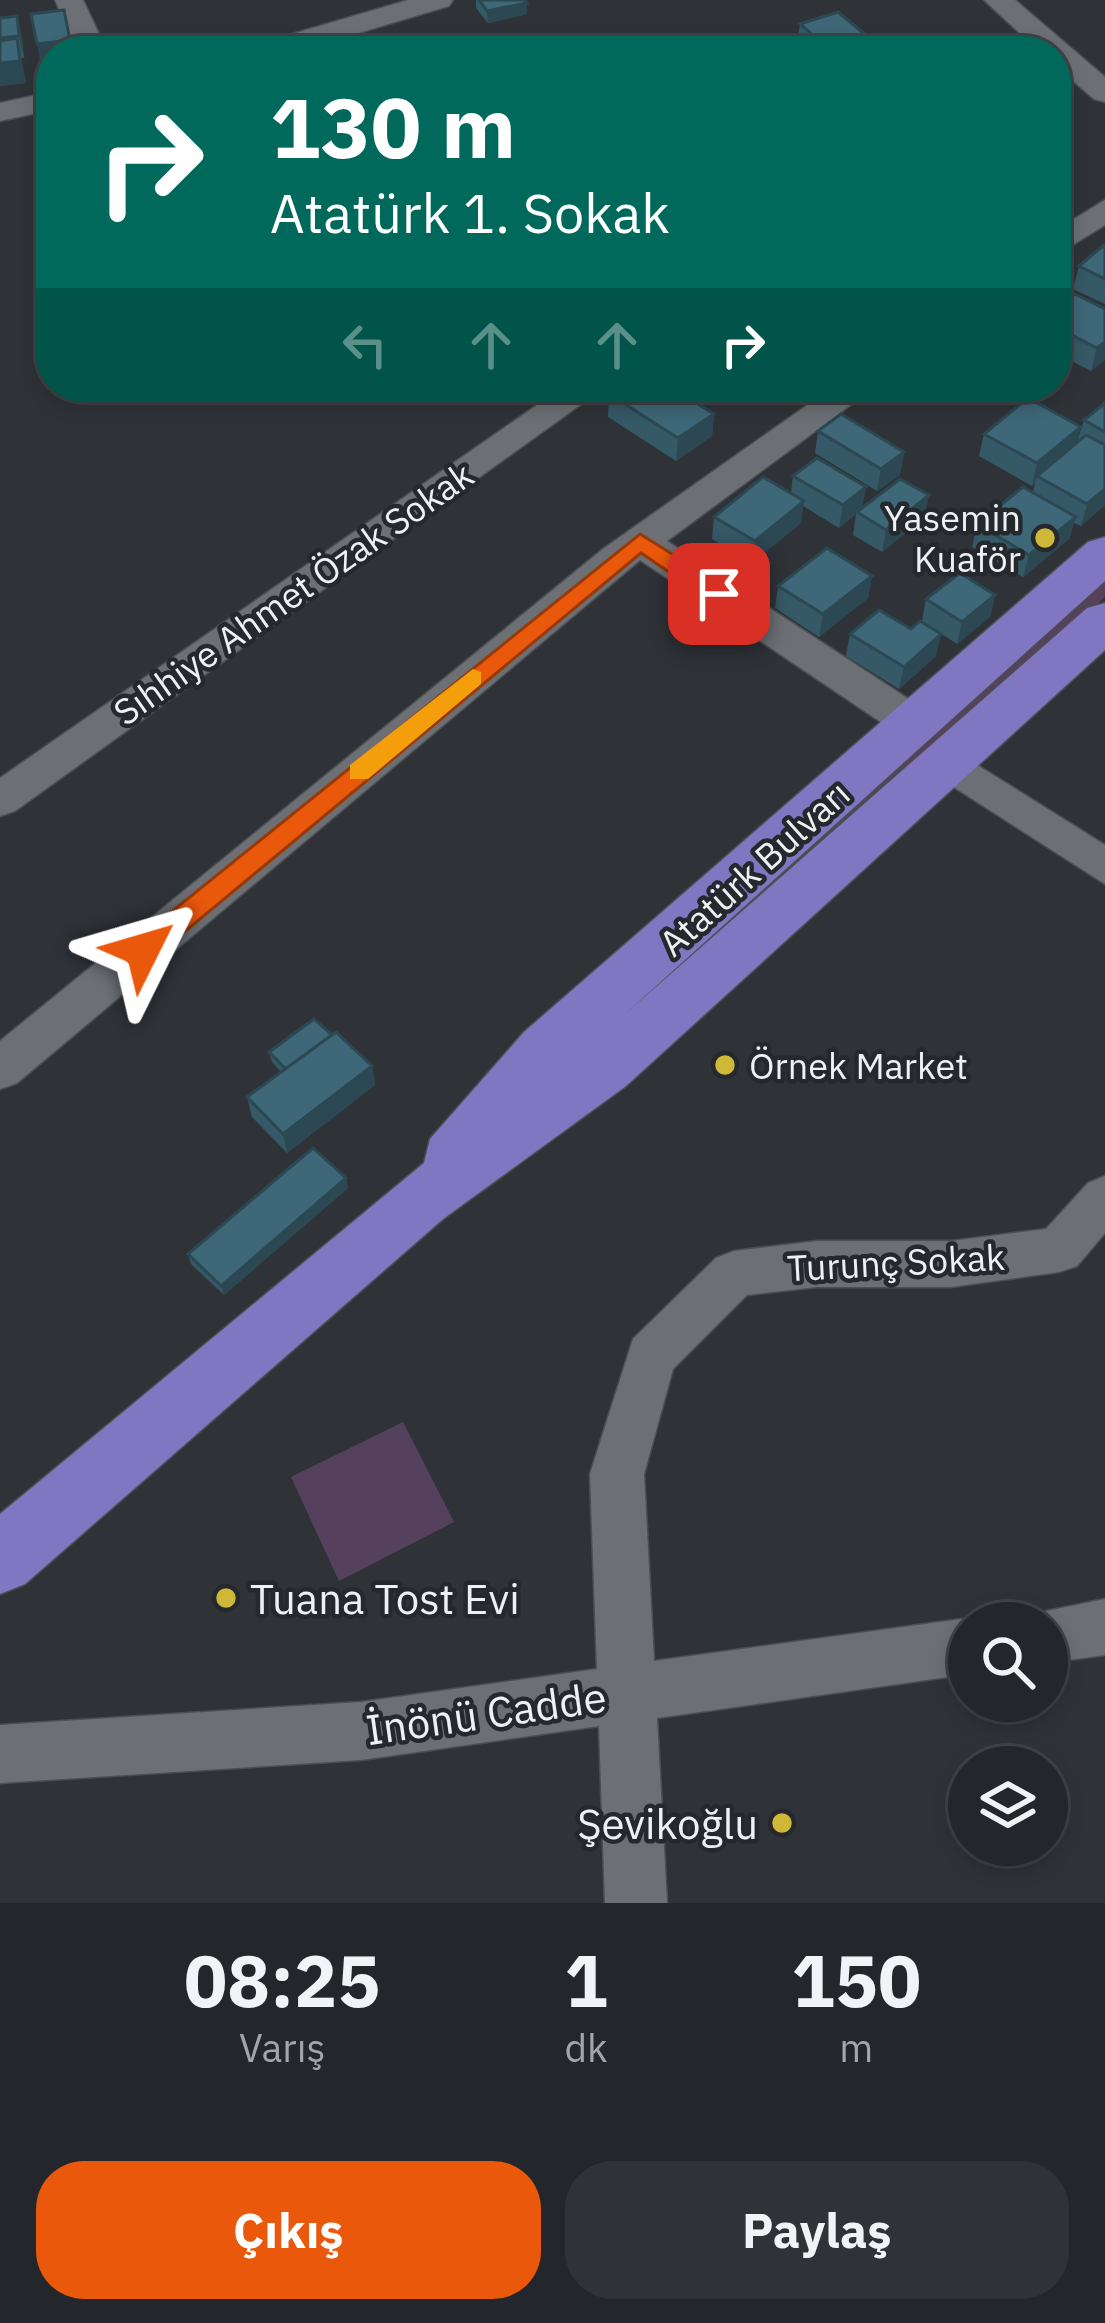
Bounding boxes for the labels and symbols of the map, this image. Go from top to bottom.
street label: Sıhhiye Ahmet Özak Sokak [104,451,482,735]
place label: Yasemin Kuaför [884,494,1021,582]
marker: Yasemin Kuaför [1032,525,1058,551]
pin [668,543,770,645]
street label: Atatürk Bulvarı [649,770,859,966]
position arrow [80,887,206,1013]
place label: Örnek Market [749,1042,968,1089]
marker: Örnek Market [712,1052,738,1078]
street label: Turunç Sokak [786,1233,1006,1291]
place label: Tuana Tost Evi [250,1571,520,1626]
marker: Tuana Tost Evi [213,1585,239,1611]
street label: İnönü Cadde [362,1669,610,1757]
place label: Şevikoğlu [577,1796,758,1851]
marker: Şevikoğlu [769,1810,795,1836]

